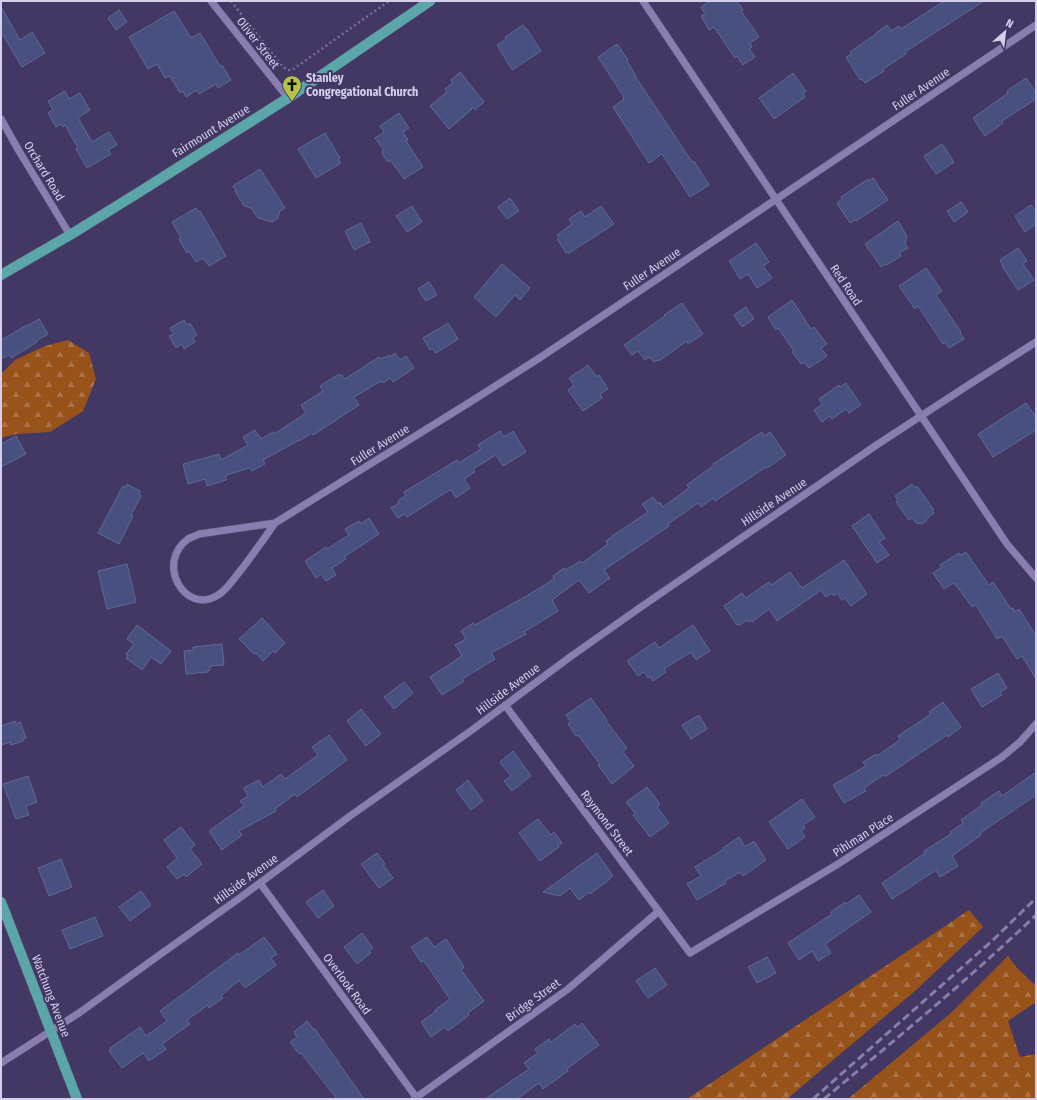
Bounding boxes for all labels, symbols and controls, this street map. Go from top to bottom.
north arrow [985,12,1025,52]
street label: Oliver Street [234,14,282,72]
text: N [1003,16,1015,31]
street label: Fuller Avenue [890,65,952,113]
place label: Stanley Congregational Church [306,71,418,99]
church icon: Stanley Congregational Church [281,74,303,102]
street label: Fairmount Avenue [170,102,252,160]
street label: Orchard Road [21,139,67,203]
street label: Fuller Avenue [621,245,683,293]
street label: Red Road [827,262,865,308]
street label: Fuller Avenue [348,421,412,469]
street label: Hillside Avenue [739,475,809,529]
street label: Hillside Avenue [473,660,543,717]
street label: Raymond Street [578,788,636,858]
street label: Pihlman Place [830,810,896,860]
street label: Hillside Avenue [211,851,281,907]
street label: Overlook Road [320,951,374,1017]
street label: Watchung Avenue [29,953,73,1039]
street label: Bridge Street [503,976,563,1024]

